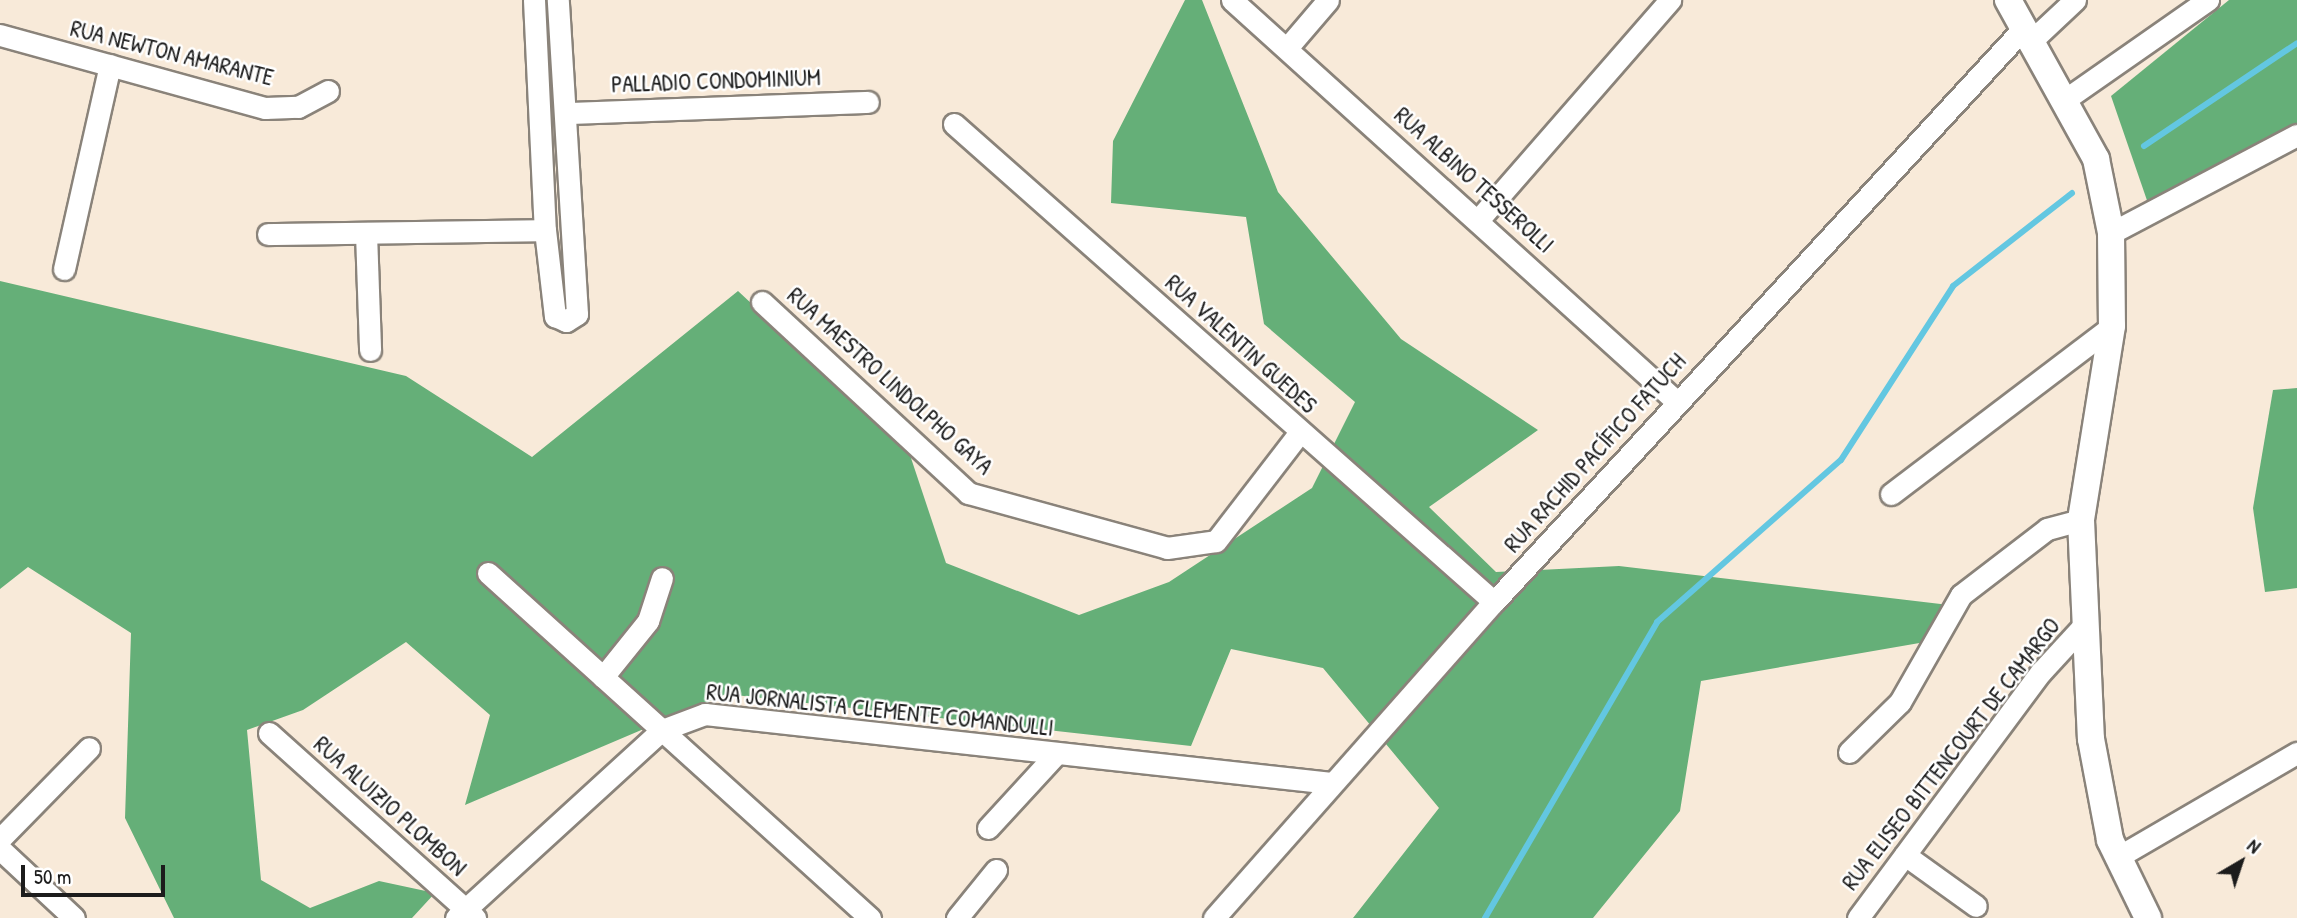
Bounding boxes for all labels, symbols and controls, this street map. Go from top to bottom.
street label: RUA NEWTON AMARANTE [68,14,276,92]
street label: PALLADIO CONDOMINIUM [611,64,821,98]
street label: RUA ALBINO TESSEROLLI [1389,101,1559,259]
street label: RUA VALENTIN GUEDES [1160,269,1322,419]
street label: RUA MAESTRO LINDOLPHO GAYA [782,282,998,480]
street label: RUA RACHID PACÍFICO FATUCH [1498,348,1692,558]
street label: RUA ELISEO BITTENCOURT DE CAMARGO [1836,613,2066,895]
street label: RUA JORNALISTA CLEMENTE COMANDULLI [705,678,1055,742]
street label: RUA ALUIZIO PLOMBON [308,730,472,882]
north arrow [2206,827,2276,897]
text: N [2242,832,2266,859]
scale bar [24,852,168,896]
text: 50 m [34,862,71,891]

